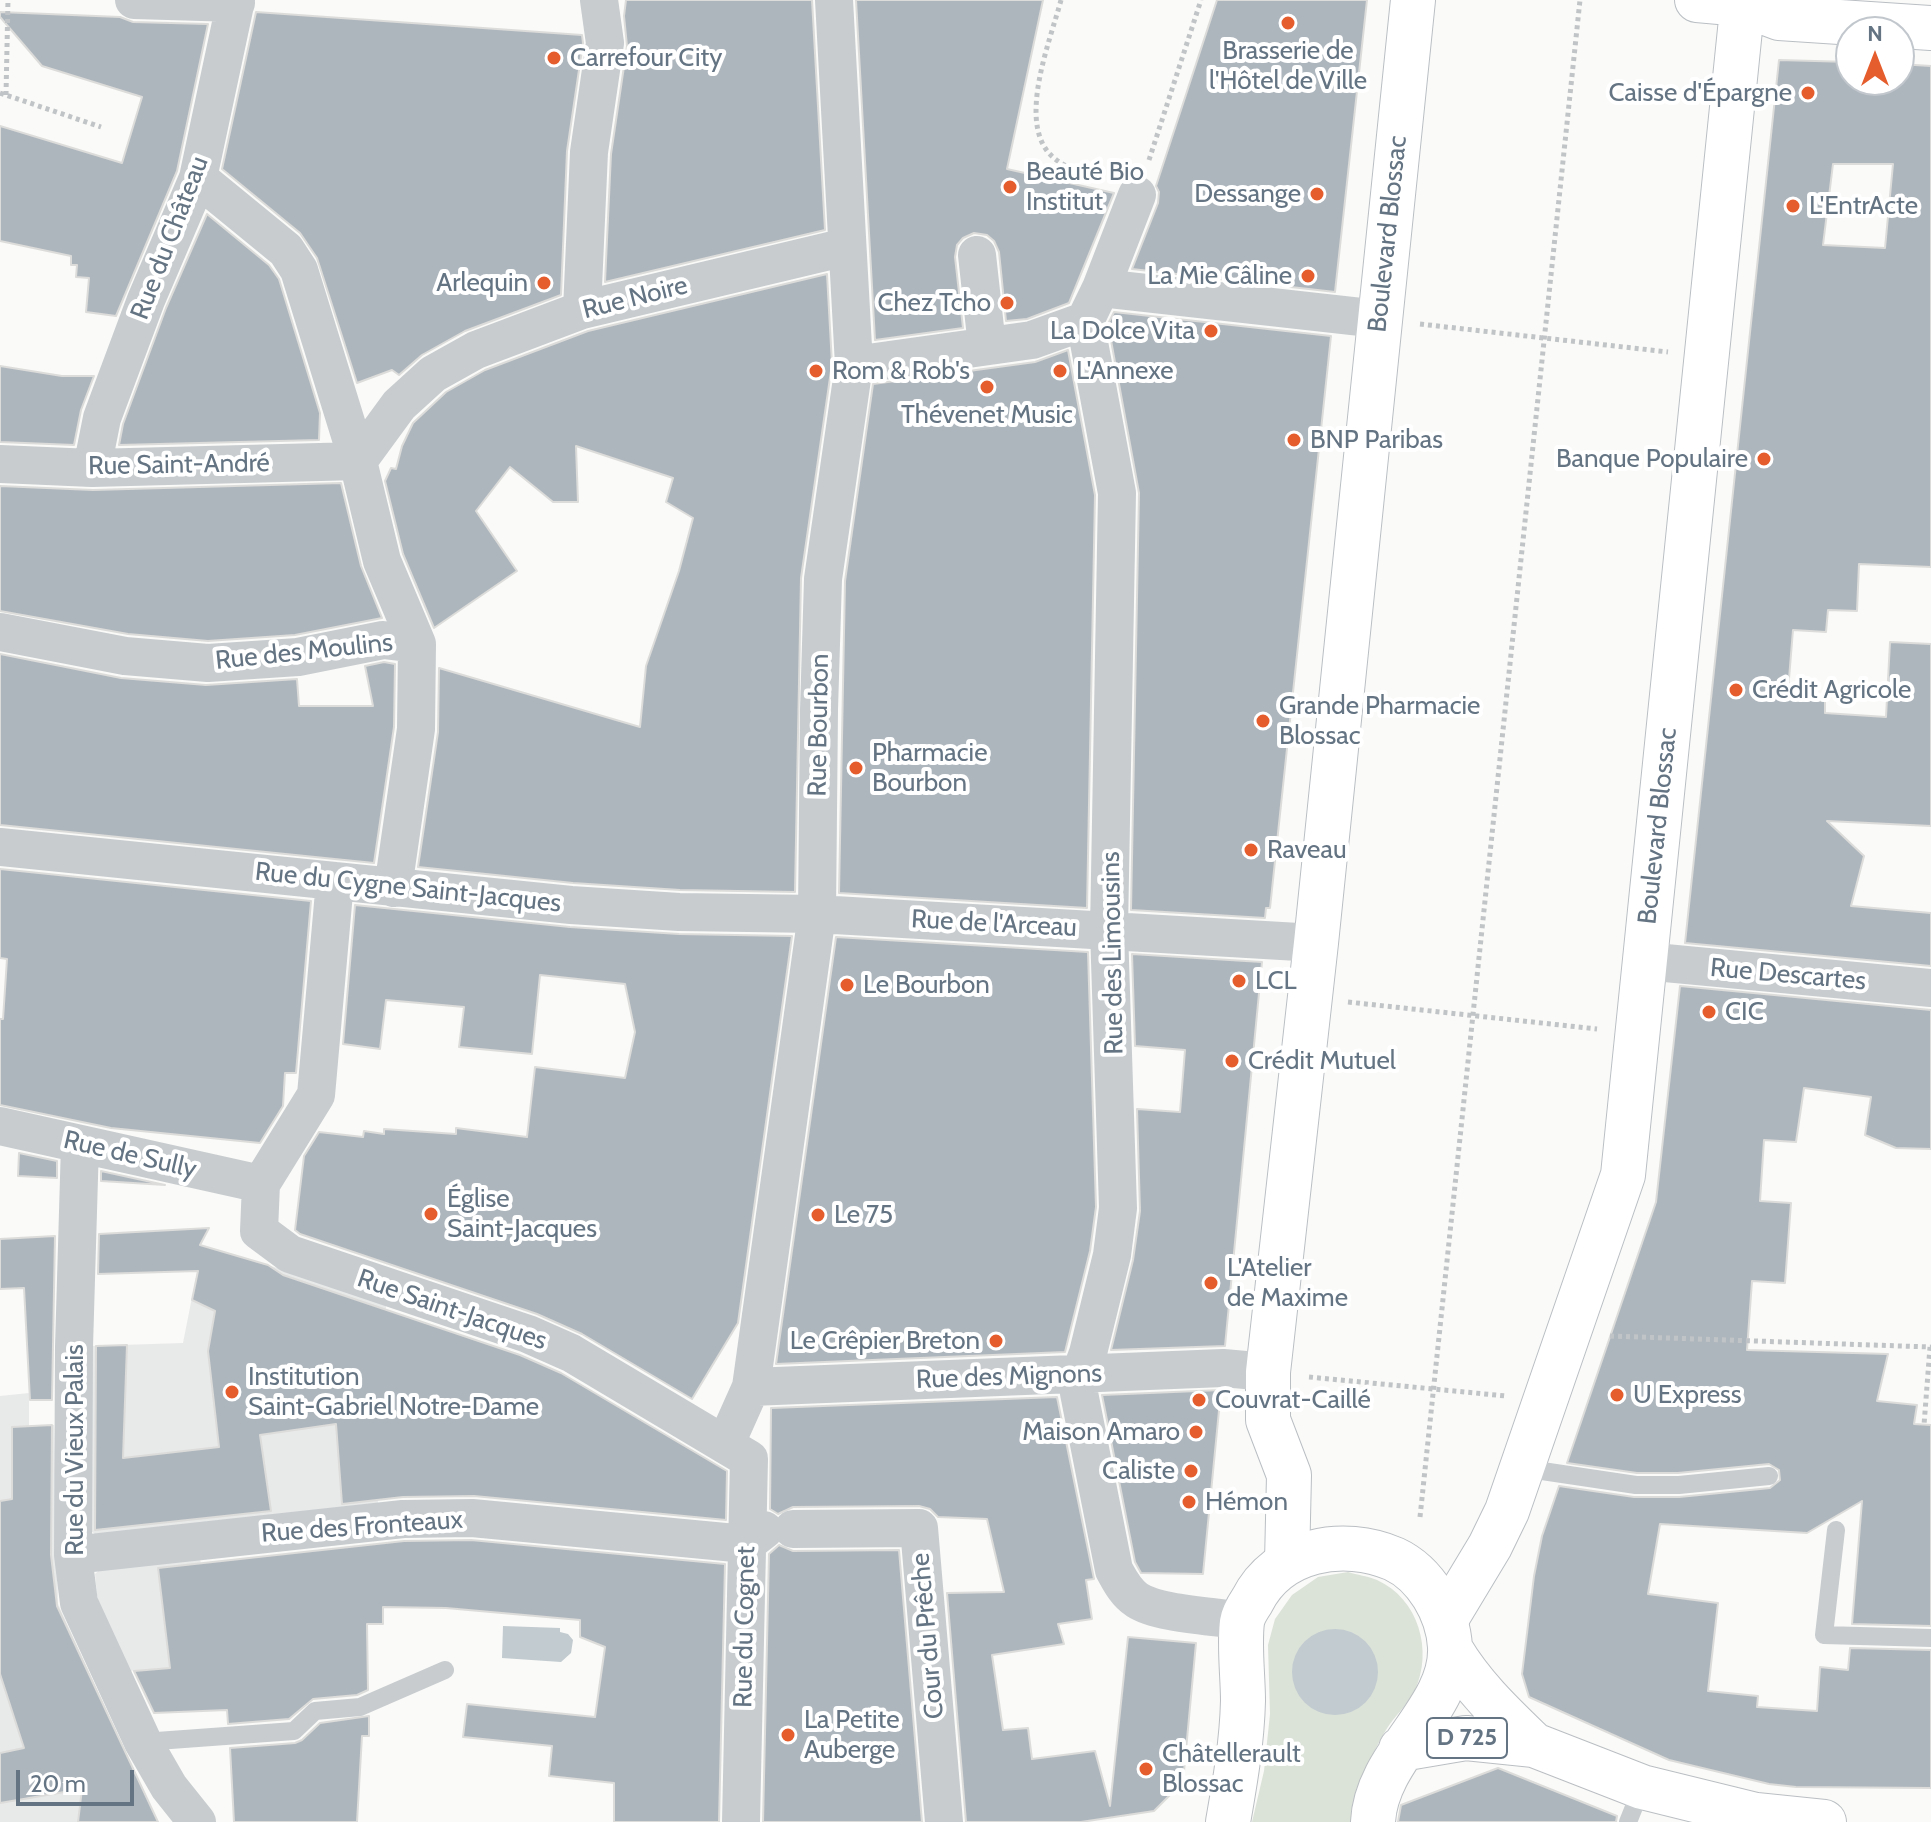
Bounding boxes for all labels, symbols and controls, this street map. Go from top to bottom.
marker: Brasserie de l'Hôtel de Ville [1279,14,1297,32]
north arrow [1835,16,1915,96]
text: N [1867,20,1883,47]
place label: Brasserie de l'Hôtel de Ville [1209,35,1367,96]
place label: Carrefour City [570,42,722,74]
marker: Carrefour City [545,49,563,67]
place label: Caisse d'Épargne [1608,77,1792,109]
marker: Caisse d'Épargne [1799,84,1817,102]
street label: Boulevard Blossac [1362,134,1414,334]
street label: Rue du Château [125,152,215,324]
place label: Beauté Bio Institut [1026,156,1144,218]
marker: Beauté Bio Institut [1001,178,1019,196]
place label: Dessange [1194,178,1301,210]
marker: Dessange [1308,185,1326,203]
place label: L'EntrActe [1809,190,1918,222]
marker: L'EntrActe [1784,197,1802,215]
place label: La Mie Câline [1147,260,1292,292]
place label: Arlequin [436,267,528,299]
marker: La Mie Câline [1299,267,1317,285]
street label: Rue Noire [579,270,691,326]
marker: Arlequin [535,274,553,292]
place label: Chez Tcho [877,287,991,319]
marker: Chez Tcho [998,294,1016,312]
place label: La Dolce Vita [1050,315,1195,347]
marker: La Dolce Vita [1202,322,1220,340]
place label: Rom & Rob's [832,355,970,387]
place label: L'Annexe [1076,355,1173,387]
marker: Rom & Rob's [807,362,825,380]
marker: L'Annexe [1051,362,1069,380]
marker: Thévenet Music [978,378,996,396]
place label: Thévenet Music [901,399,1073,431]
place label: BNP Paribas [1310,424,1443,456]
marker: BNP Paribas [1285,431,1303,449]
place label: Banque Populaire [1556,443,1748,475]
street label: Rue Saint-André [88,448,270,482]
marker: Banque Populaire [1755,450,1773,468]
street label: Rue des Moulins [214,627,394,677]
street label: Rue Bourbon [802,653,836,797]
place label: Crédit Agricole [1752,674,1911,706]
marker: Crédit Agricole [1727,681,1745,699]
place label: Grande Pharmacie Blossac [1279,690,1480,752]
marker: Grande Pharmacie Blossac [1254,712,1272,730]
street label: Boulevard Blossac [1632,726,1684,926]
place label: Pharmacie Bourbon [872,737,987,798]
marker: Pharmacie Bourbon [847,759,865,777]
place label: Raveau [1267,834,1347,866]
marker: Raveau [1242,841,1260,859]
street label: Rue des Limousins [1096,851,1130,1055]
street label: Rue du Cygne Saint-Jacques [253,856,563,920]
street label: Rue de l'Arceau [910,904,1078,944]
street label: Rue Descartes [1709,953,1867,997]
place label: LCL [1255,965,1296,997]
place label: Le Bourbon [863,969,990,1001]
marker: LCL [1230,972,1248,990]
marker: Le Bourbon [838,976,856,994]
place label: CIC [1725,996,1764,1028]
marker: CIC [1700,1003,1718,1021]
place label: Crédit Mutuel [1248,1045,1396,1077]
marker: Crédit Mutuel [1223,1052,1241,1070]
street label: Rue de Sully [60,1125,200,1185]
place label: Église Saint-Jacques [447,1183,597,1244]
place label: Le 75 [834,1199,893,1231]
marker: Église Saint-Jacques [422,1205,440,1223]
marker: Le 75 [809,1206,827,1224]
place label: L'Atelier de Maxime [1227,1252,1348,1314]
street label: Rue Saint-Jacques [353,1263,551,1357]
marker: L'Atelier de Maxime [1202,1274,1220,1292]
place label: Le Crêpier Breton [790,1325,980,1357]
marker: Le Crêpier Breton [987,1332,1005,1350]
street label: Rue du Vieux Palais [59,1344,91,1556]
street label: Rue des Mignons [916,1358,1102,1396]
place label: Institution Saint-Gabriel Notre-Dame [248,1361,539,1422]
place label: U Express [1633,1379,1742,1411]
marker: Institution Saint-Gabriel Notre-Dame [223,1383,241,1401]
place label: Couvrat-Caillé [1215,1384,1371,1416]
marker: U Express [1608,1386,1626,1404]
marker: Couvrat-Caillé [1190,1391,1208,1409]
place label: Maison Amaro [1022,1416,1180,1448]
marker: Maison Amaro [1187,1423,1205,1441]
place label: Caliste [1102,1455,1175,1487]
marker: Caliste [1182,1462,1200,1480]
place label: Hémon [1205,1486,1288,1518]
marker: Hémon [1180,1493,1198,1511]
street label: Rue des Fronteaux [260,1504,464,1550]
street label: Rue du Cognet [728,1546,762,1708]
street label: Cour du Prêche [905,1552,951,1720]
place label: La Petite Auberge [804,1704,899,1766]
road number: D 725 [1427,1718,1507,1758]
marker: La Petite Auberge [779,1726,797,1744]
place label: Châtellerault Blossac [1162,1738,1301,1800]
scale bar [20,1754,138,1804]
marker: Châtellerault Blossac [1137,1760,1155,1778]
text: 20 m [30,1769,86,1798]

